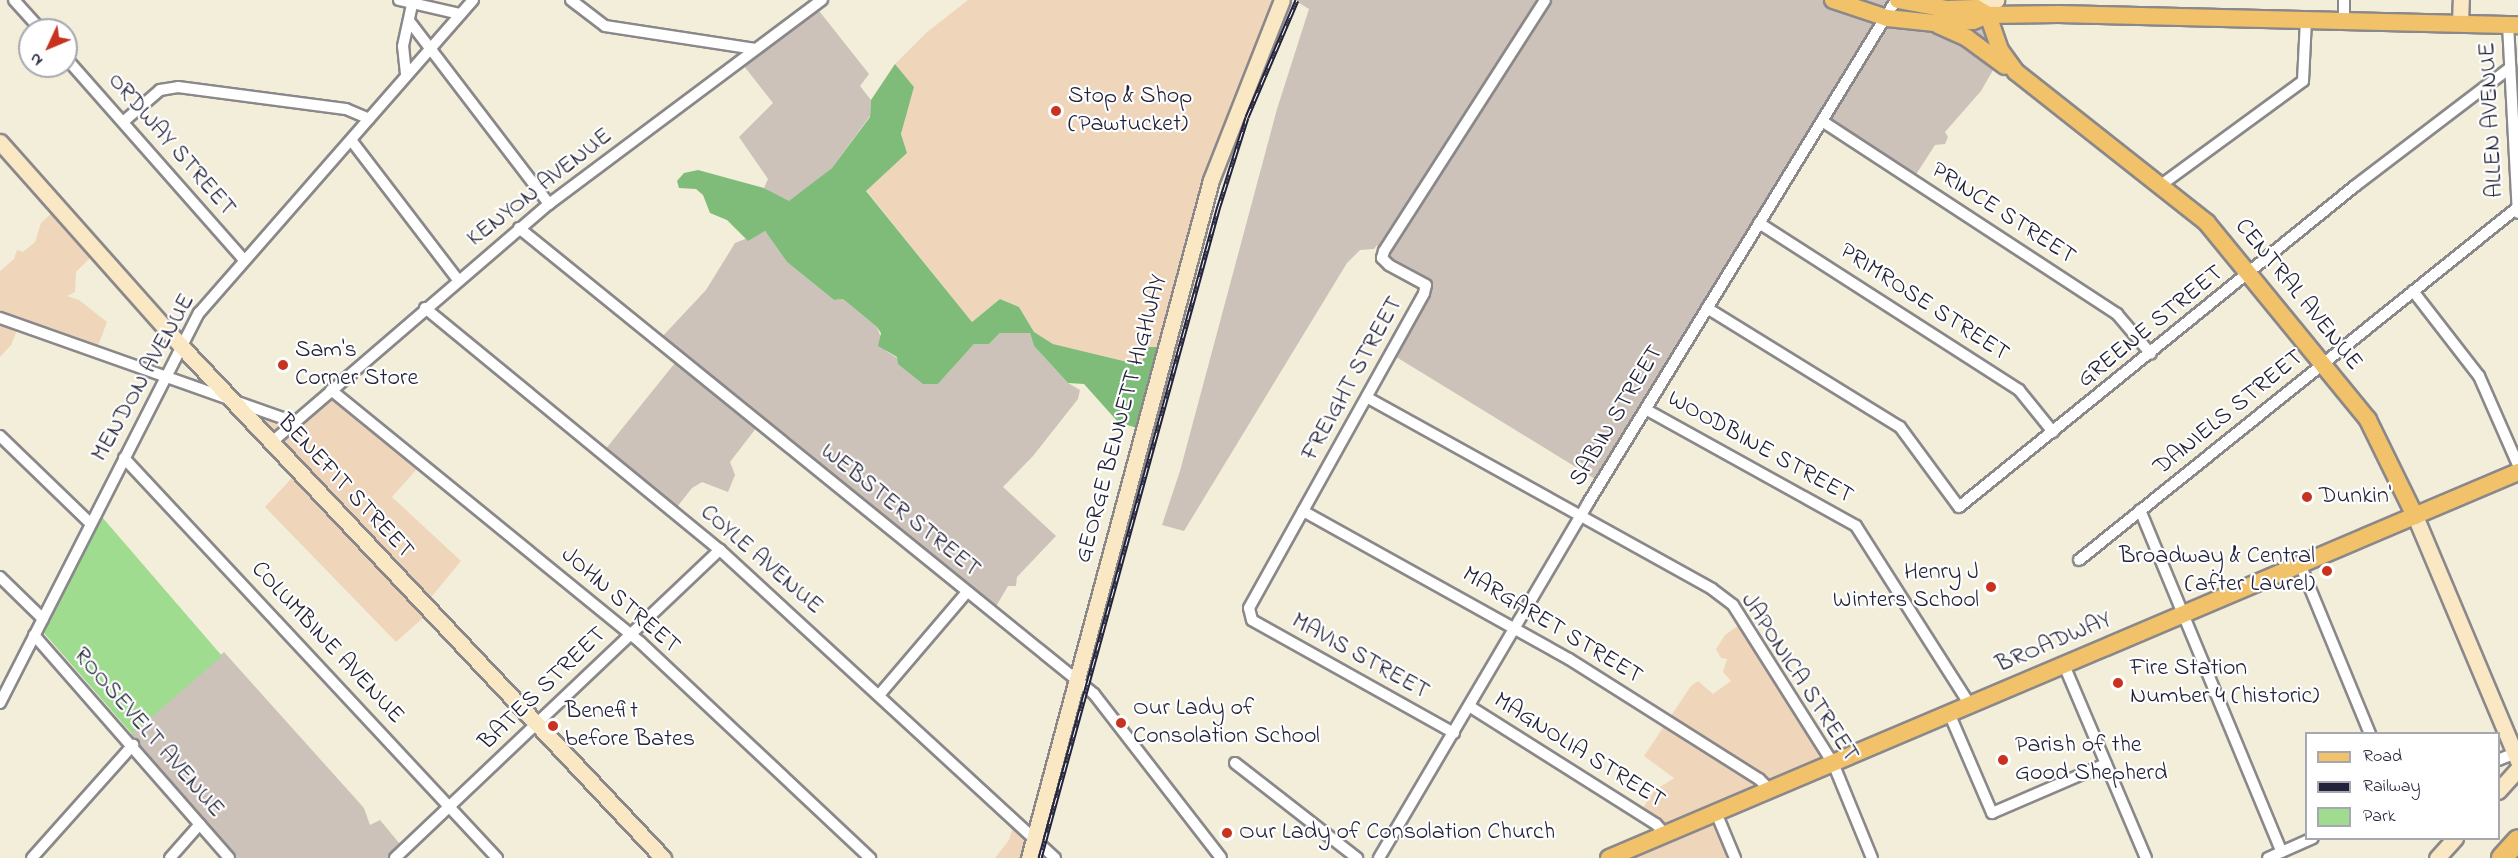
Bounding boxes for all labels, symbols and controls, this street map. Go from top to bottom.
north arrow [18,18,78,78]
street label: ALLEN AVENUE [2474,41,2510,199]
text: N [24,47,49,71]
street label: ORDWAY STREET [101,67,241,223]
place label: Stop & Shop (Pawtucket) [1068,83,1192,139]
marker: Stop & Shop (Pawtucket) [1049,104,1063,118]
street label: KENYON AVENUE [462,122,618,254]
street label: PRINCE STREET [1925,157,2081,271]
street label: CENTRAL AVENUE [2228,213,2368,377]
street label: PRIMROSE STREET [1834,237,2014,369]
street label: GREENE STREET [2072,259,2230,395]
street label: GEORGE BENNETT HIGHWAY [1070,272,1174,566]
street label: MENDON AVENUE [86,289,202,467]
street label: FREIGHT STREET [1296,292,1410,466]
place label: Sam's Corner Store [295,337,418,393]
street label: SABIN STREET [1564,340,1670,492]
street label: DANIELS STREET [2148,344,2310,482]
marker: Sam's Corner Store [276,358,290,372]
street label: WOODBINE STREET [1662,385,1858,511]
street label: BENEFIT STREET [270,409,420,565]
street label: WEBSTER STREET [814,438,986,584]
place label: Dunkin' [2319,483,2391,511]
marker: Dunkin' [2300,490,2314,504]
street label: COYLE AVENUE [694,499,828,621]
street label: JOHN STREET [554,541,686,661]
place label: Broadway & Central (after Laurel) [2119,543,2315,599]
street label: COLUMBINE AVENUE [244,556,410,730]
place label: Henry J Winters School [1833,559,1979,615]
street label: MARGARET STREET [1456,561,1648,691]
marker: Broadway & Central (after Laurel) [2320,564,2334,578]
marker: Henry J Winters School [1984,580,1998,594]
street label: JAPONICA STREET [1734,588,1864,768]
street label: BROADWAY [1992,606,2116,680]
street label: MAVIS STREET [1286,607,1434,707]
street label: BATES STREET [473,621,613,757]
street label: ROOSEVELT AVENUE [66,642,230,824]
place label: Fire Station Number 4 (historic) [2130,655,2319,711]
marker: Fire Station Number 4 (historic) [2111,676,2125,690]
street label: MAGNOLIA STREET [1488,687,1670,815]
place label: Our Lady of Consolation School [1133,695,1320,751]
place label: Benefit before Bates [565,698,695,754]
marker: Our Lady of Consolation School [1114,716,1128,730]
marker: Benefit before Bates [546,719,560,733]
place label: Parish of the Good Shepherd [2015,732,2167,788]
legend [2305,732,2500,840]
text: Road [2363,744,2402,770]
marker: Parish of the Good Shepherd [1996,753,2010,767]
text: Railway [2363,774,2420,800]
text: Park [2363,804,2396,830]
place label: Our Lady of Consolation Church [1239,819,1555,847]
marker: Our Lady of Consolation Church [1220,826,1234,840]

